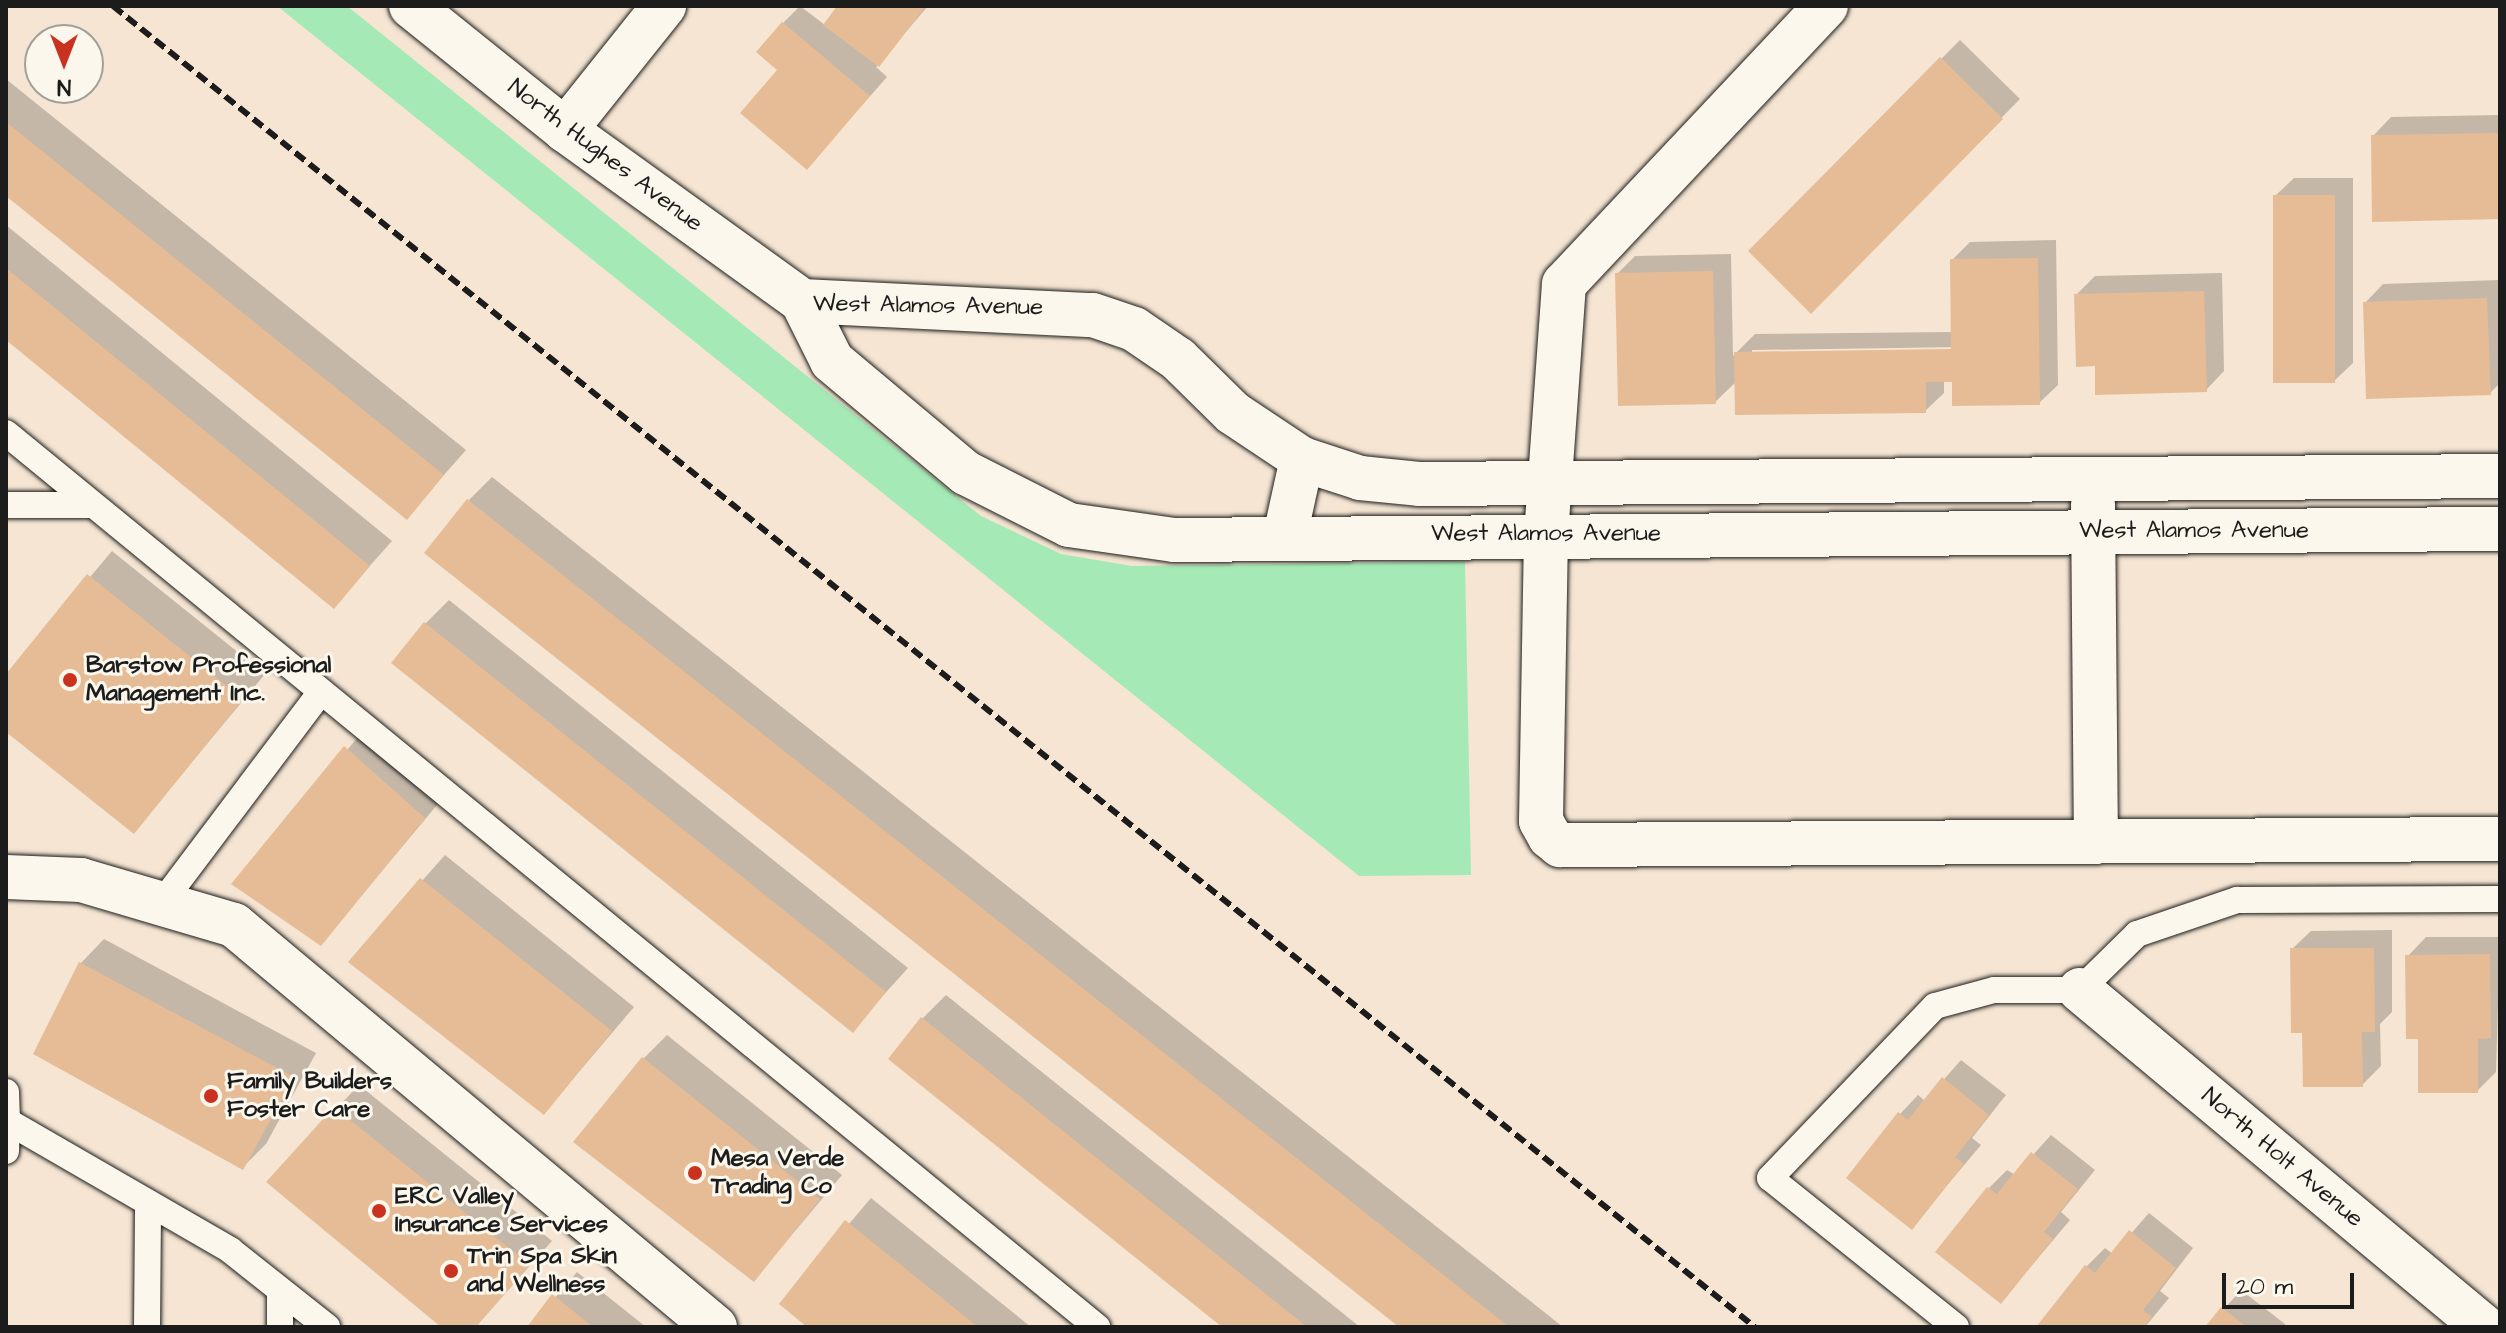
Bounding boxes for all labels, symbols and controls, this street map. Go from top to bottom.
north arrow [24,24,104,104]
text: N [57,71,71,102]
street label: North Hughes Avenue [502,73,708,239]
street label: West Alamos Avenue [813,290,1043,322]
street label: West Alamos Avenue [2079,517,2309,545]
street label: West Alamos Avenue [1431,520,1661,548]
place label: Barstow Professional Management Inc. [86,652,331,708]
marker: Barstow Professional Management Inc. [61,671,79,689]
place label: Family Builders Foster Care [227,1068,392,1124]
street label: North Holt Avenue [2195,1082,2369,1234]
marker: Family Builders Foster Care [202,1087,220,1105]
place label: Mesa Verde Trading Co [711,1145,844,1201]
marker: Mesa Verde Trading Co [686,1164,704,1182]
place label: ERC Valley Insurance Services [395,1183,608,1239]
marker: ERC Valley Insurance Services [370,1202,388,1220]
place label: Trin Spa Skin and Wellness [467,1243,617,1299]
scale bar [2226,1257,2358,1307]
marker: Trin Spa Skin and Wellness [442,1262,460,1280]
text: 20 m [2236,1270,2293,1304]

